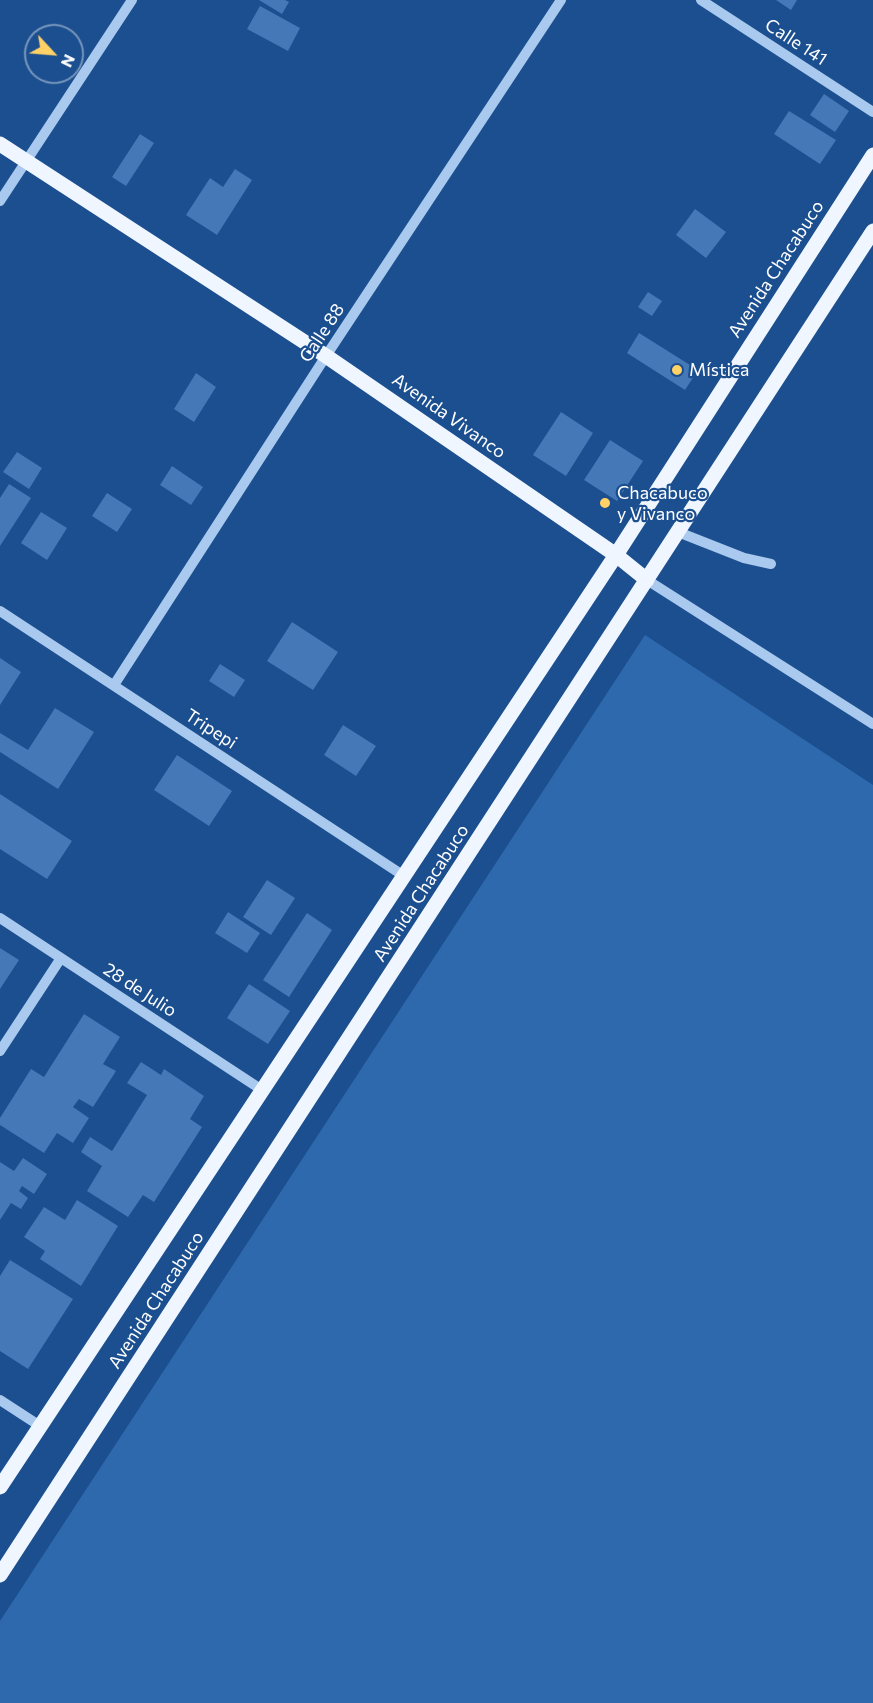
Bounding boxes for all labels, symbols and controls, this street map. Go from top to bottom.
street label: Calle 141 [761,14,831,70]
north arrow [24,24,84,84]
text: N [58,52,80,71]
street label: Avenida Chacabuco [724,196,828,342]
street label: Calle 88 [295,300,349,366]
place label: Mística [689,359,749,381]
marker: Mística [670,363,684,377]
street label: Avenida Vivanco [388,369,510,463]
place label: Chacabuco y Vivanco [617,482,708,524]
marker: Chacabuco y Vivanco [598,496,612,510]
street label: Tripepi [181,704,241,754]
street label: Avenida Chacabuco [369,820,473,966]
street label: 28 de Julio [99,958,181,1022]
street label: Avenida Chacabuco [104,1227,208,1373]

